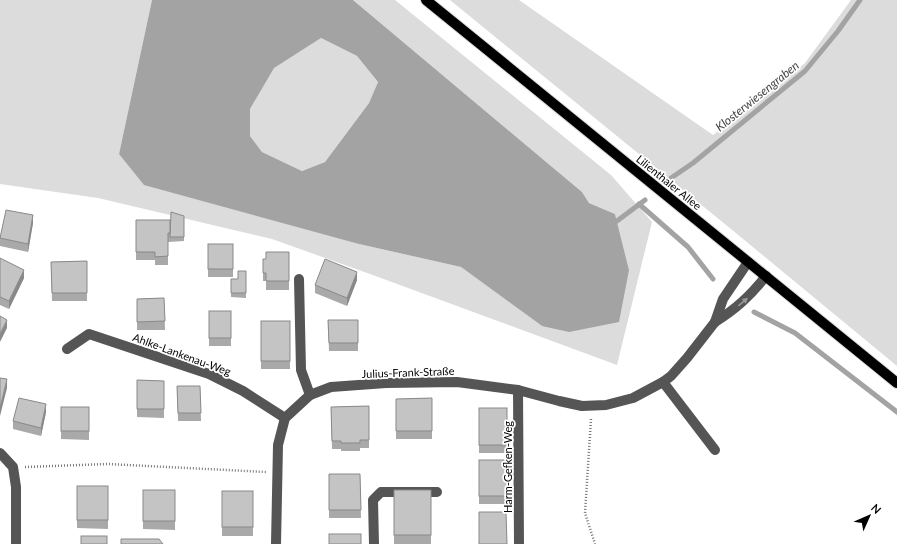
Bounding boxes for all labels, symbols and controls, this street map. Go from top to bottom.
water label: Klosterwiesengraben [712,58,802,134]
street label: Lilienthaler Allee [634,152,704,212]
one-way arrow [738,298,748,307]
street label: Ahlke-Lankenau-Weg [131,330,233,378]
street label: Julius-Frank-Straße [361,364,455,380]
street label: Harm-Gefken-Weg [501,421,514,513]
north arrow [849,496,889,536]
text: N [869,501,884,516]

